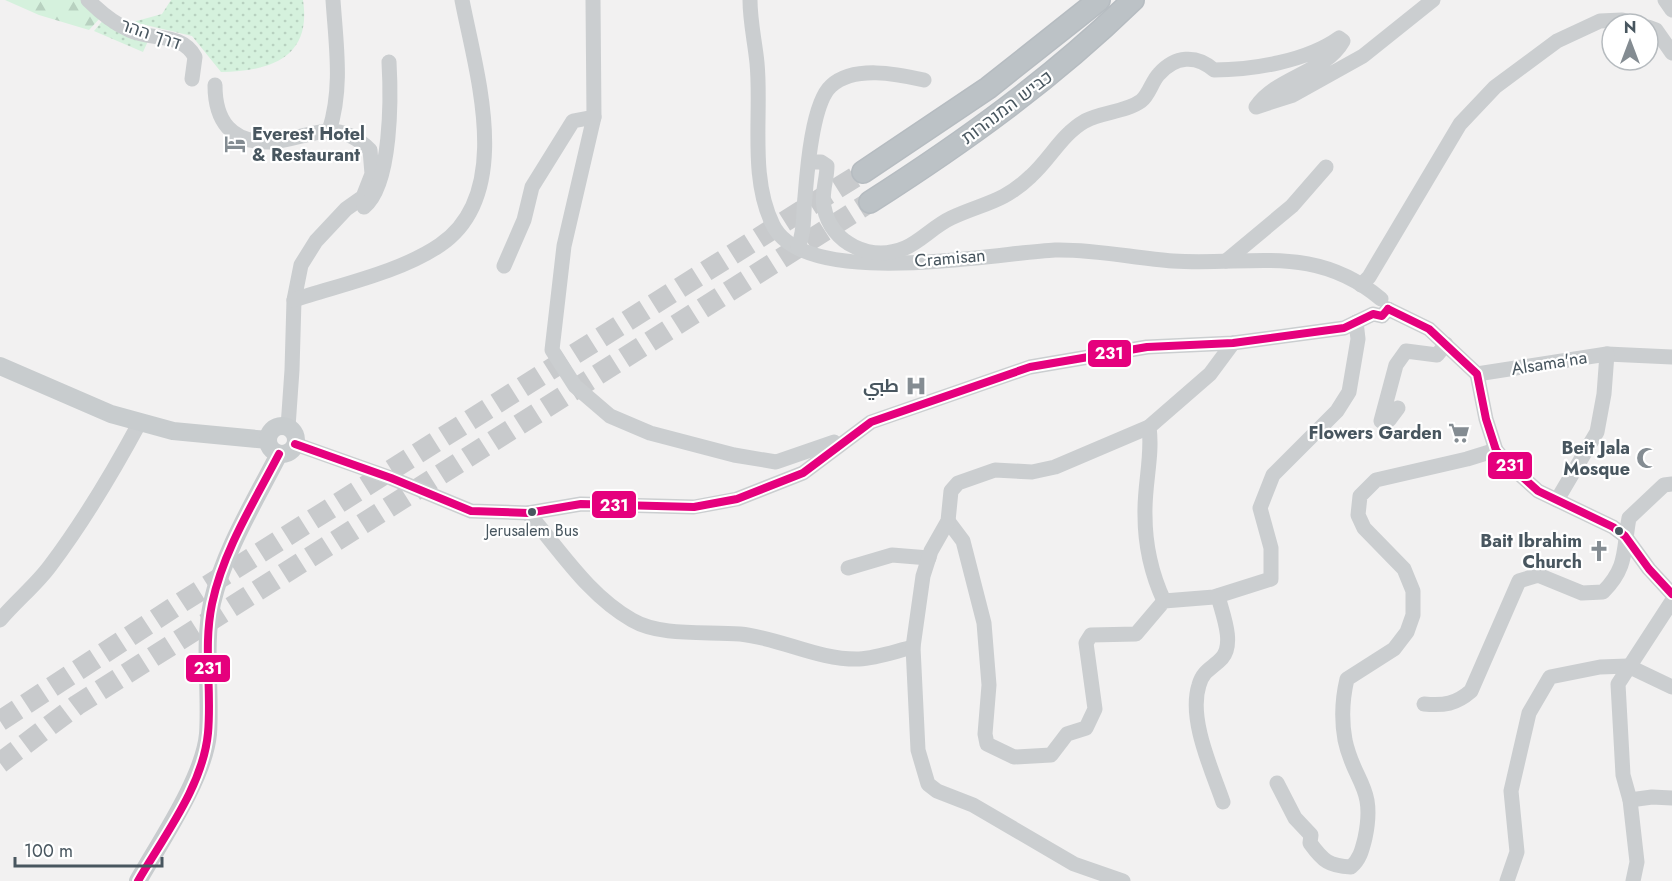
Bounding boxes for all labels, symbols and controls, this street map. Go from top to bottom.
street label: דרך ההר [117,12,185,56]
north arrow [1600,12,1660,72]
text: N [1624,16,1636,39]
street label: כביש המנהרות [956,64,1058,150]
place label: Everest Hotel & Restaurant [252,121,365,168]
hotel icon: Everest Hotel & Restaurant [223,132,247,156]
street label: Cramisan [913,242,987,274]
line badge: 231 [1087,339,1132,368]
text: 231 [1095,342,1123,365]
street label: Alsama'na [1509,344,1589,382]
place label: طبي [863,373,899,401]
hospital icon: طبي [904,374,928,398]
place label: Flowers Garden [1309,420,1442,446]
supermarket icon: Flowers Garden [1447,421,1471,445]
place label: Beit Jala Mosque [1561,435,1630,482]
mosque icon: Beit Jala Mosque [1635,446,1659,470]
line badge: 231 [1487,451,1533,480]
text: 231 [1496,454,1524,477]
line badge: 231 [591,490,637,519]
text: 231 [600,494,628,517]
marker: Jerusalem Bus [526,506,538,518]
place label: Jerusalem Bus [483,519,579,542]
unlabelled marker [1613,525,1625,537]
place label: Bait Ibrahim Church [1480,528,1582,575]
church icon: Bait Ibrahim Church [1587,539,1611,563]
line badge: 231 [185,654,231,683]
text: 231 [194,657,222,680]
scale bar [15,830,162,868]
text: 100 m [24,838,73,864]

